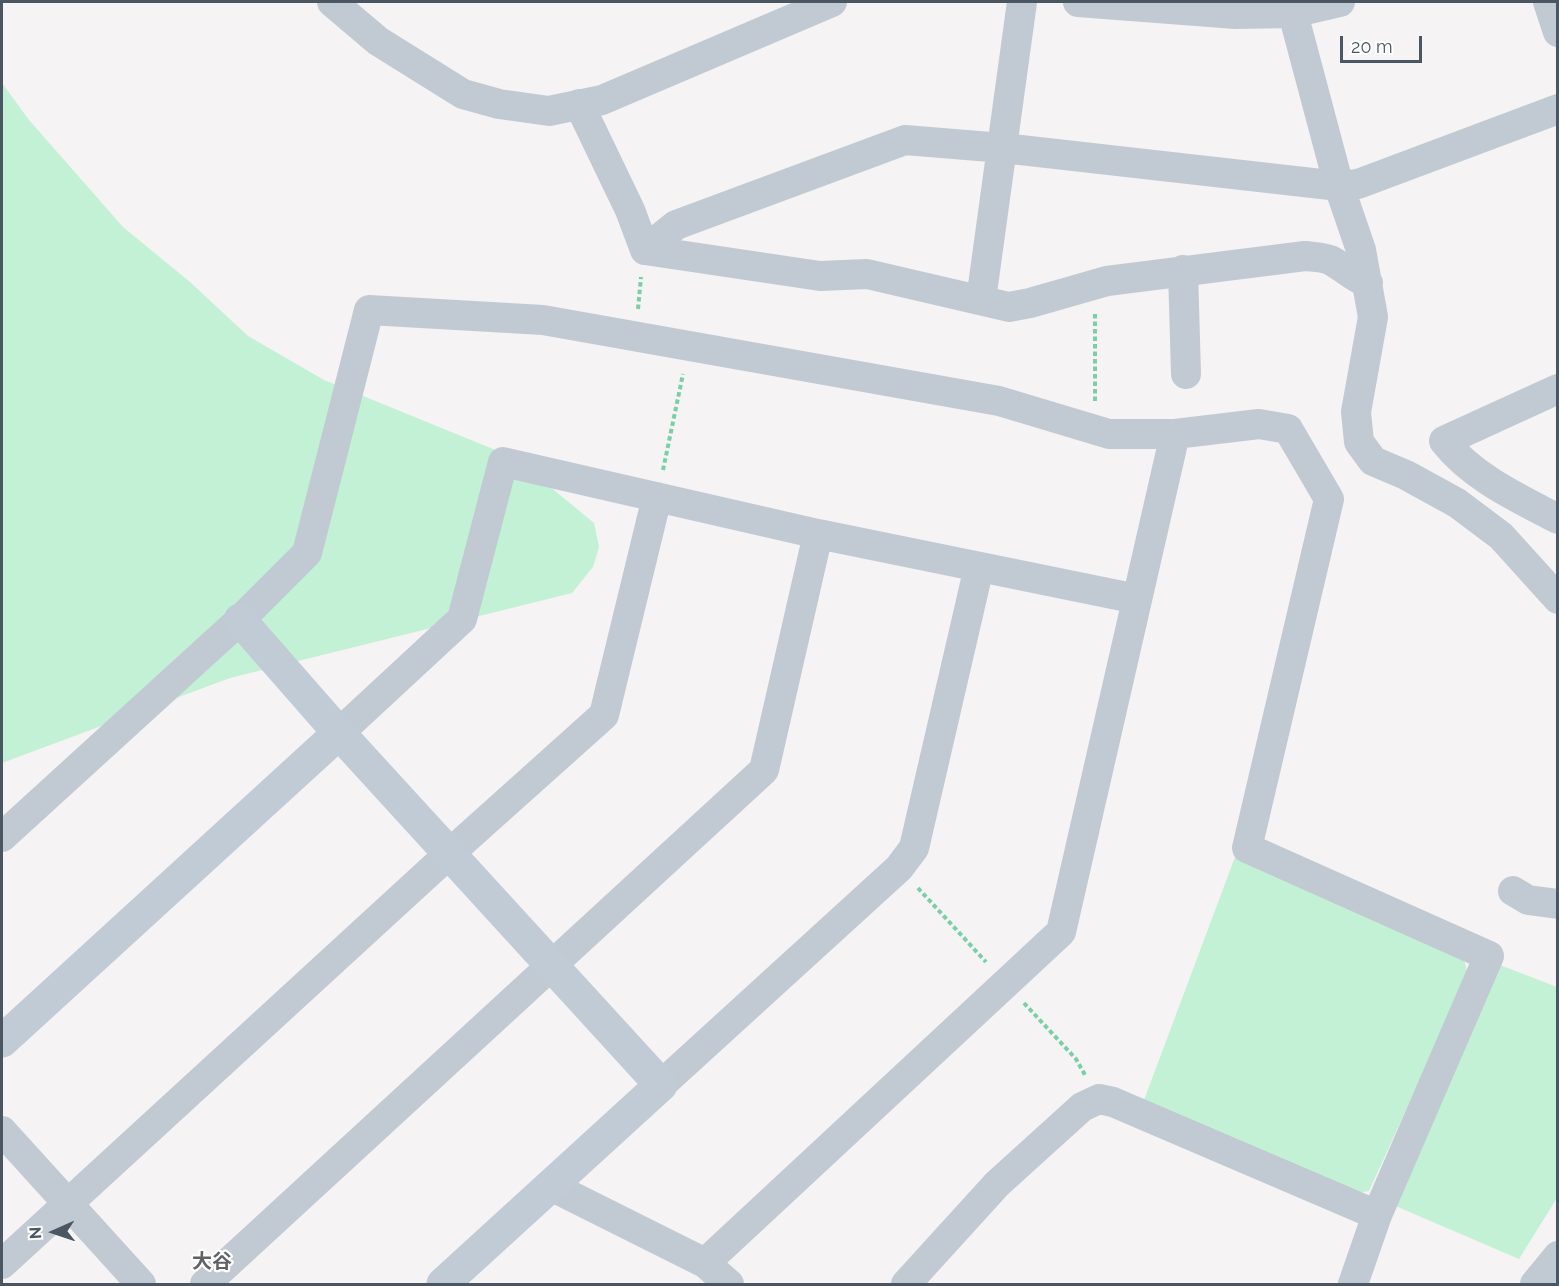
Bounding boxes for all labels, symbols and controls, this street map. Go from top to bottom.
scale bar [1343,24,1426,62]
text: 20 m [1351,36,1393,57]
north arrow [24,1202,84,1262]
text: N [26,1226,45,1240]
district label: 大谷 [192,1250,232,1274]

